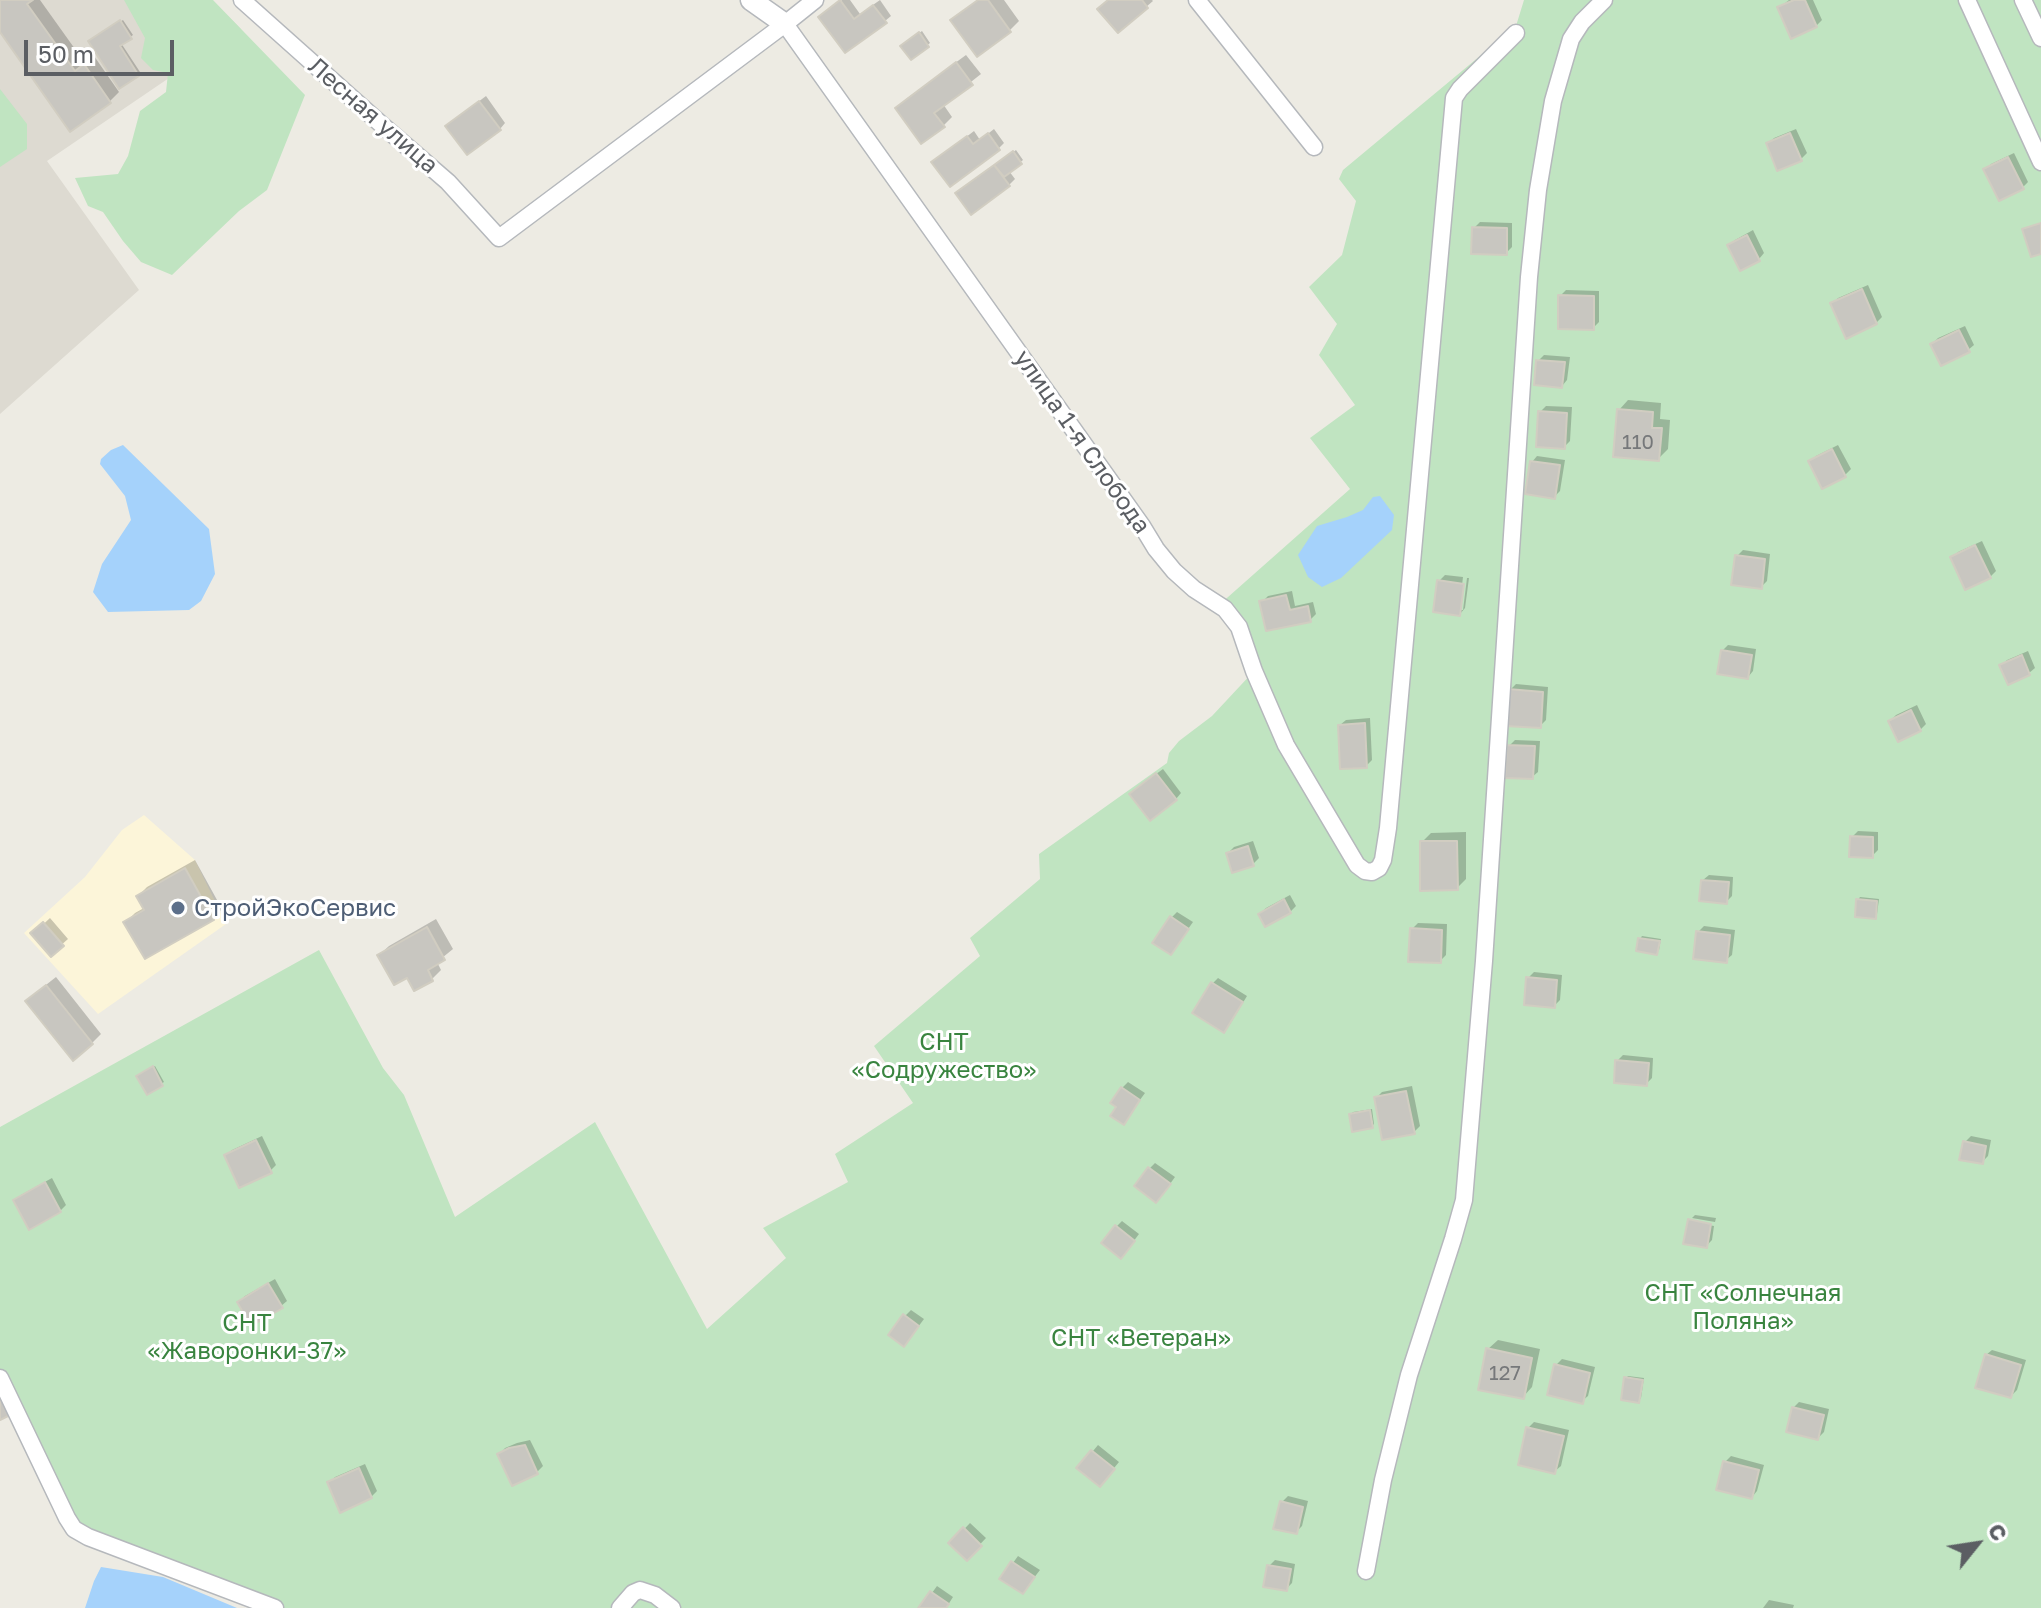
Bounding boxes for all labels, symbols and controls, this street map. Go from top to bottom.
scale bar [28,24,178,74]
text: 50 m [38,39,94,68]
street label: Лесная улица [302,52,444,180]
street label: улица 1-я Слобода [1008,345,1156,539]
house number: 110 [1622,431,1654,455]
place label: СтройЭкоСервис [194,894,396,922]
marker: СтройЭкоСервис [169,899,187,917]
park label: СНТ «Содружество» [852,1028,1036,1084]
park label: СНТ «Солнечная Поляна» [1645,1279,1841,1335]
park label: СНТ «Жаворонки-37» [148,1309,346,1365]
park label: СНТ «Ветеран» [1051,1324,1231,1352]
house number: 127 [1489,1362,1521,1386]
north arrow [1937,1504,2017,1584]
text: С [1983,1518,2014,1545]

